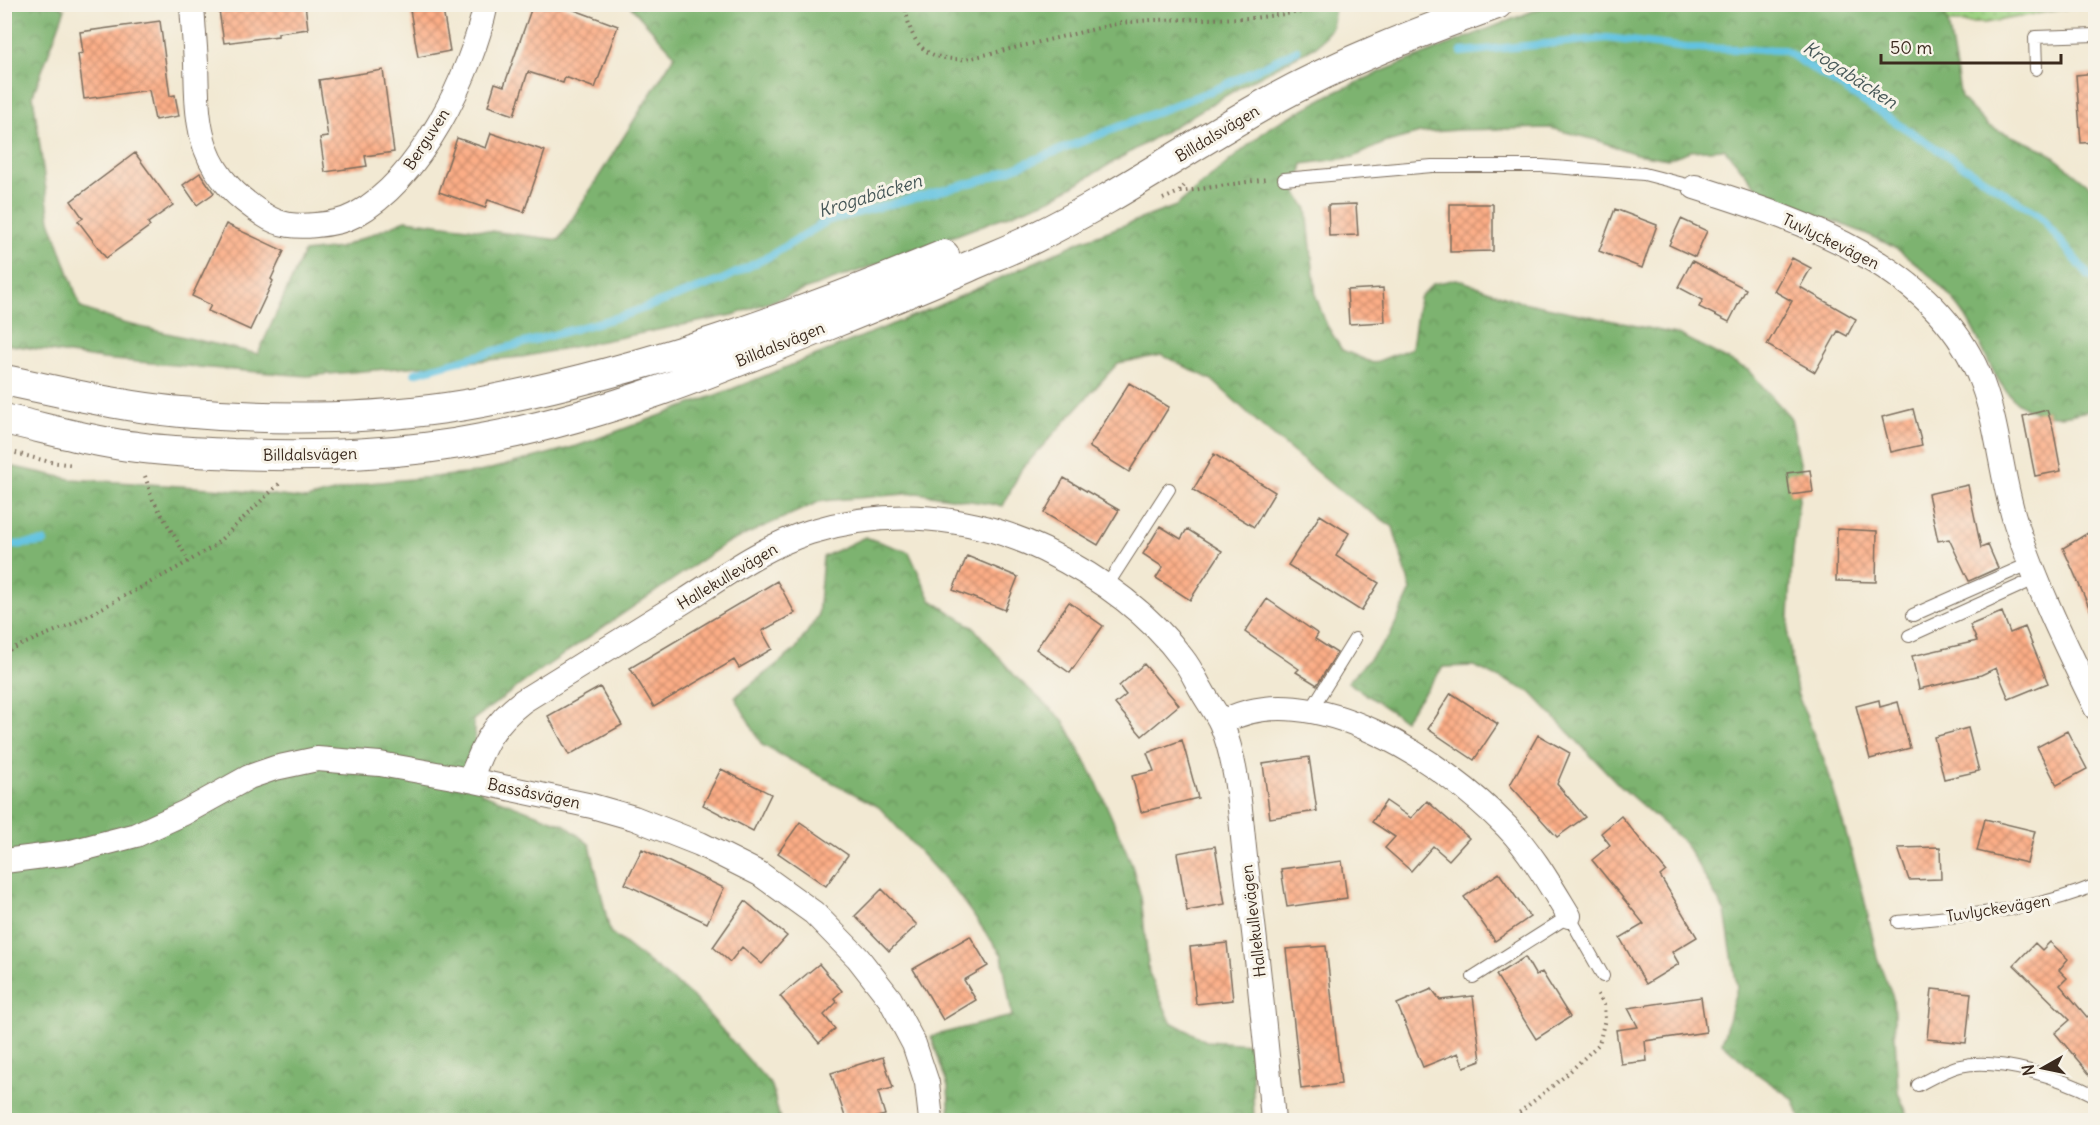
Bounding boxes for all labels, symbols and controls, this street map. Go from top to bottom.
scale bar [1881,27,2061,65]
water label: Krogabäcken [1799,36,1902,114]
text: 50 m [1890,36,1932,59]
street label: Billdalsvägen [1171,100,1263,166]
street label: Berguven [399,104,453,174]
water label: Krogabäcken [815,169,925,222]
street label: Tuvlyckevägen [1779,209,1883,273]
street label: Billdalsvägen [733,317,827,371]
street label: Billdalsvägen [263,443,357,465]
street label: Hallekullevägen [673,538,781,614]
street label: Bassåsvägen [486,773,582,813]
street label: Hallekullevägen [1236,864,1270,978]
street label: Tuvlyckevägen [1944,890,2052,926]
north arrow [2013,1038,2073,1098]
text: N [2017,1063,2039,1077]

